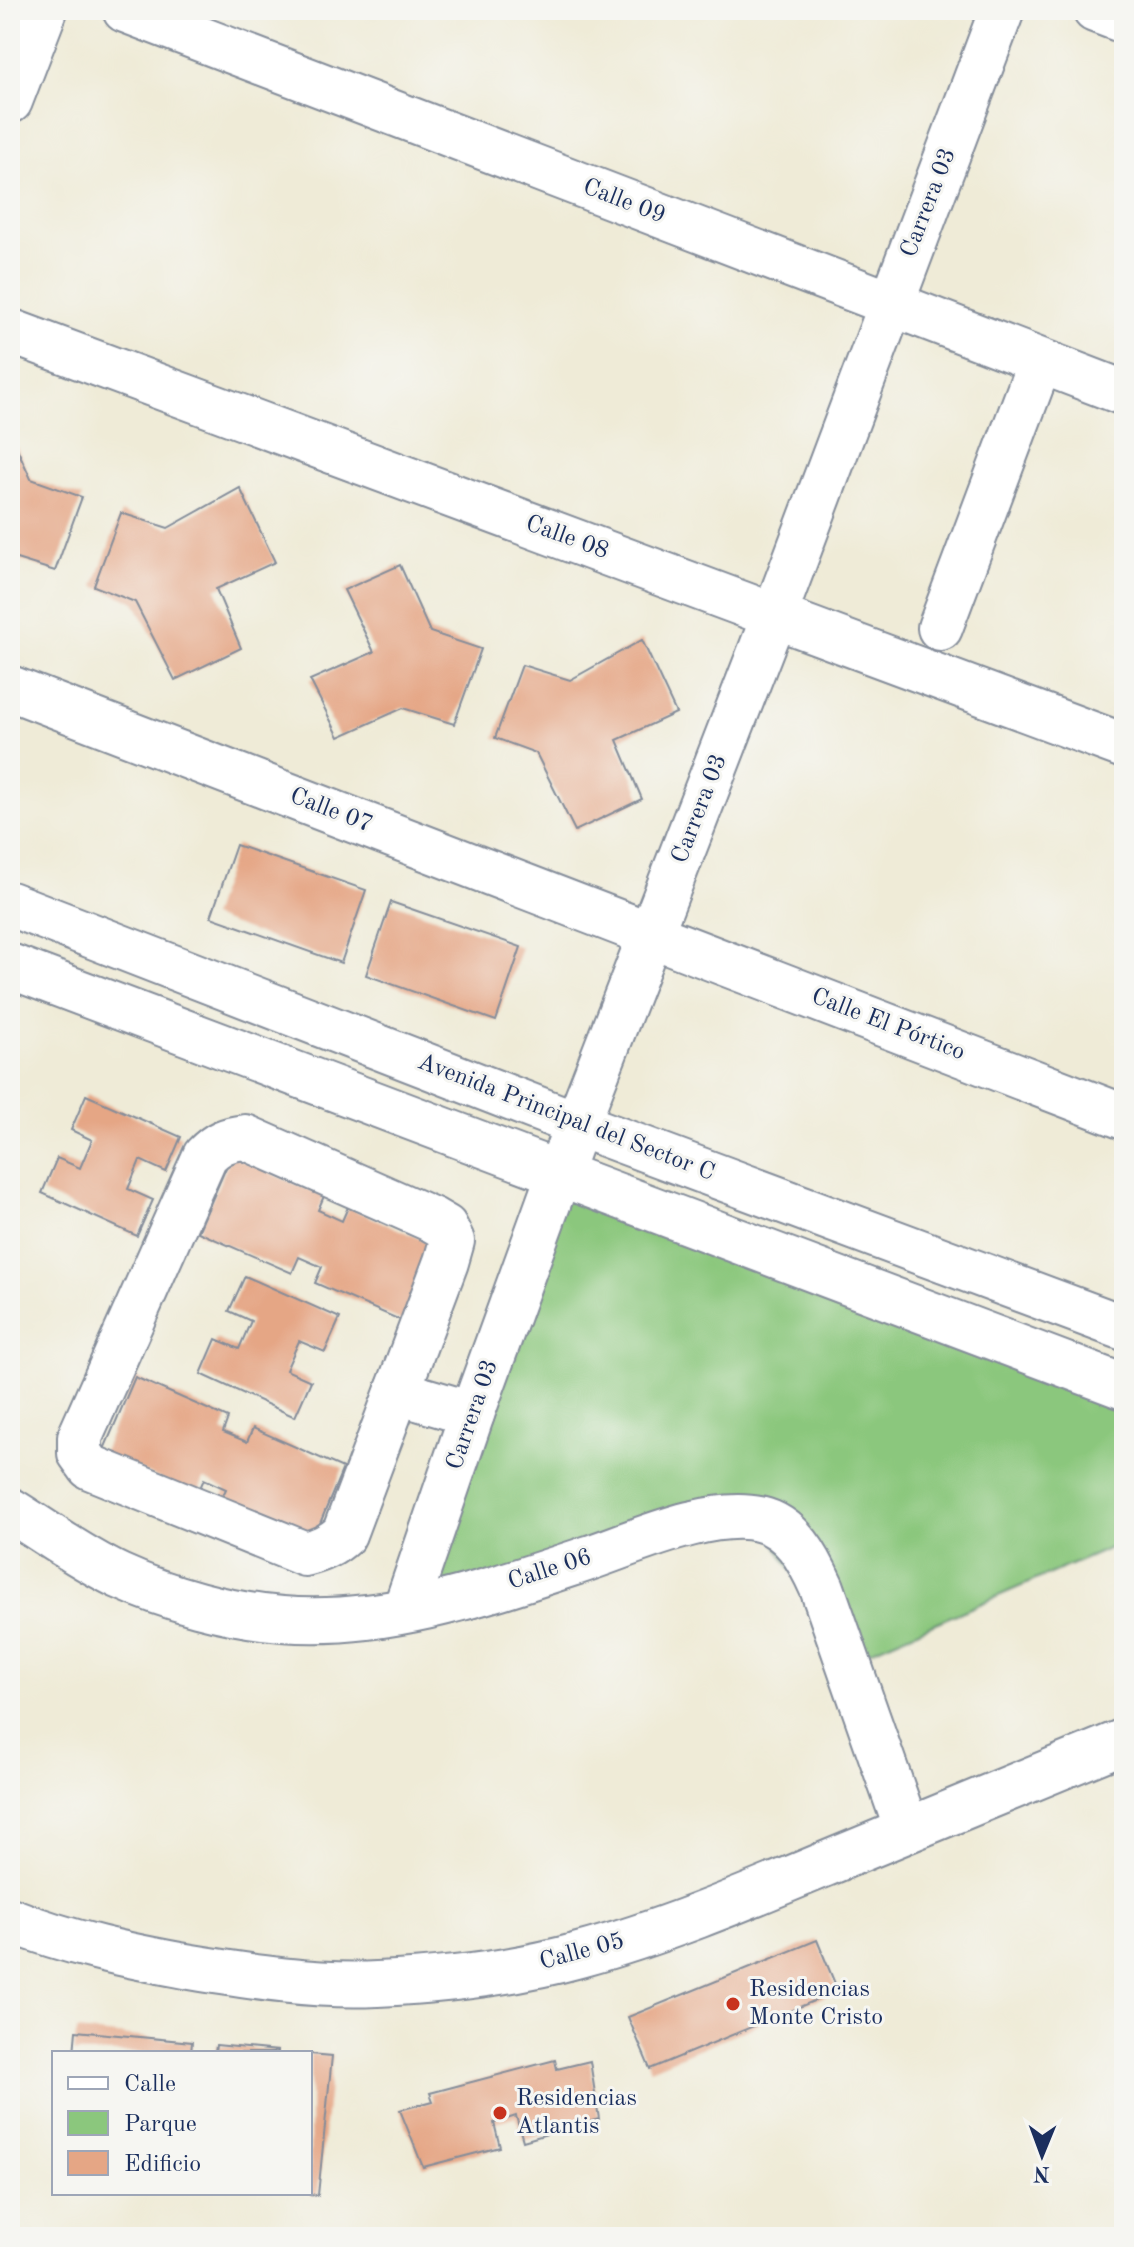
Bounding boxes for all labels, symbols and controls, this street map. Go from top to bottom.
street label: Carrera 03 [897,145,961,261]
street label: Calle 09 [579,175,669,229]
street label: Calle 08 [522,512,612,564]
street label: Carrera 03 [668,751,732,867]
street label: Calle 07 [286,784,376,838]
street label: Calle El Pórtico [808,985,968,1065]
street label: Avenida Principal del Sector C [414,1050,718,1186]
street label: Carrera 03 [443,1357,503,1473]
street label: Calle 06 [505,1545,595,1595]
street label: Calle 05 [537,1929,627,1975]
place label: Residencias Monte Cristo [749,1978,883,2030]
marker: Residencias Monte Cristo [724,1995,742,2013]
legend [52,2051,312,2195]
text: Calle [124,2073,176,2097]
place label: Residencias Atlantis [516,2087,637,2139]
marker: Residencias Atlantis [491,2104,509,2122]
text: Parque [124,2113,197,2137]
north arrow [1002,2115,1082,2195]
text: Edificio [124,2153,201,2177]
text: N [1033,2162,1050,2184]

